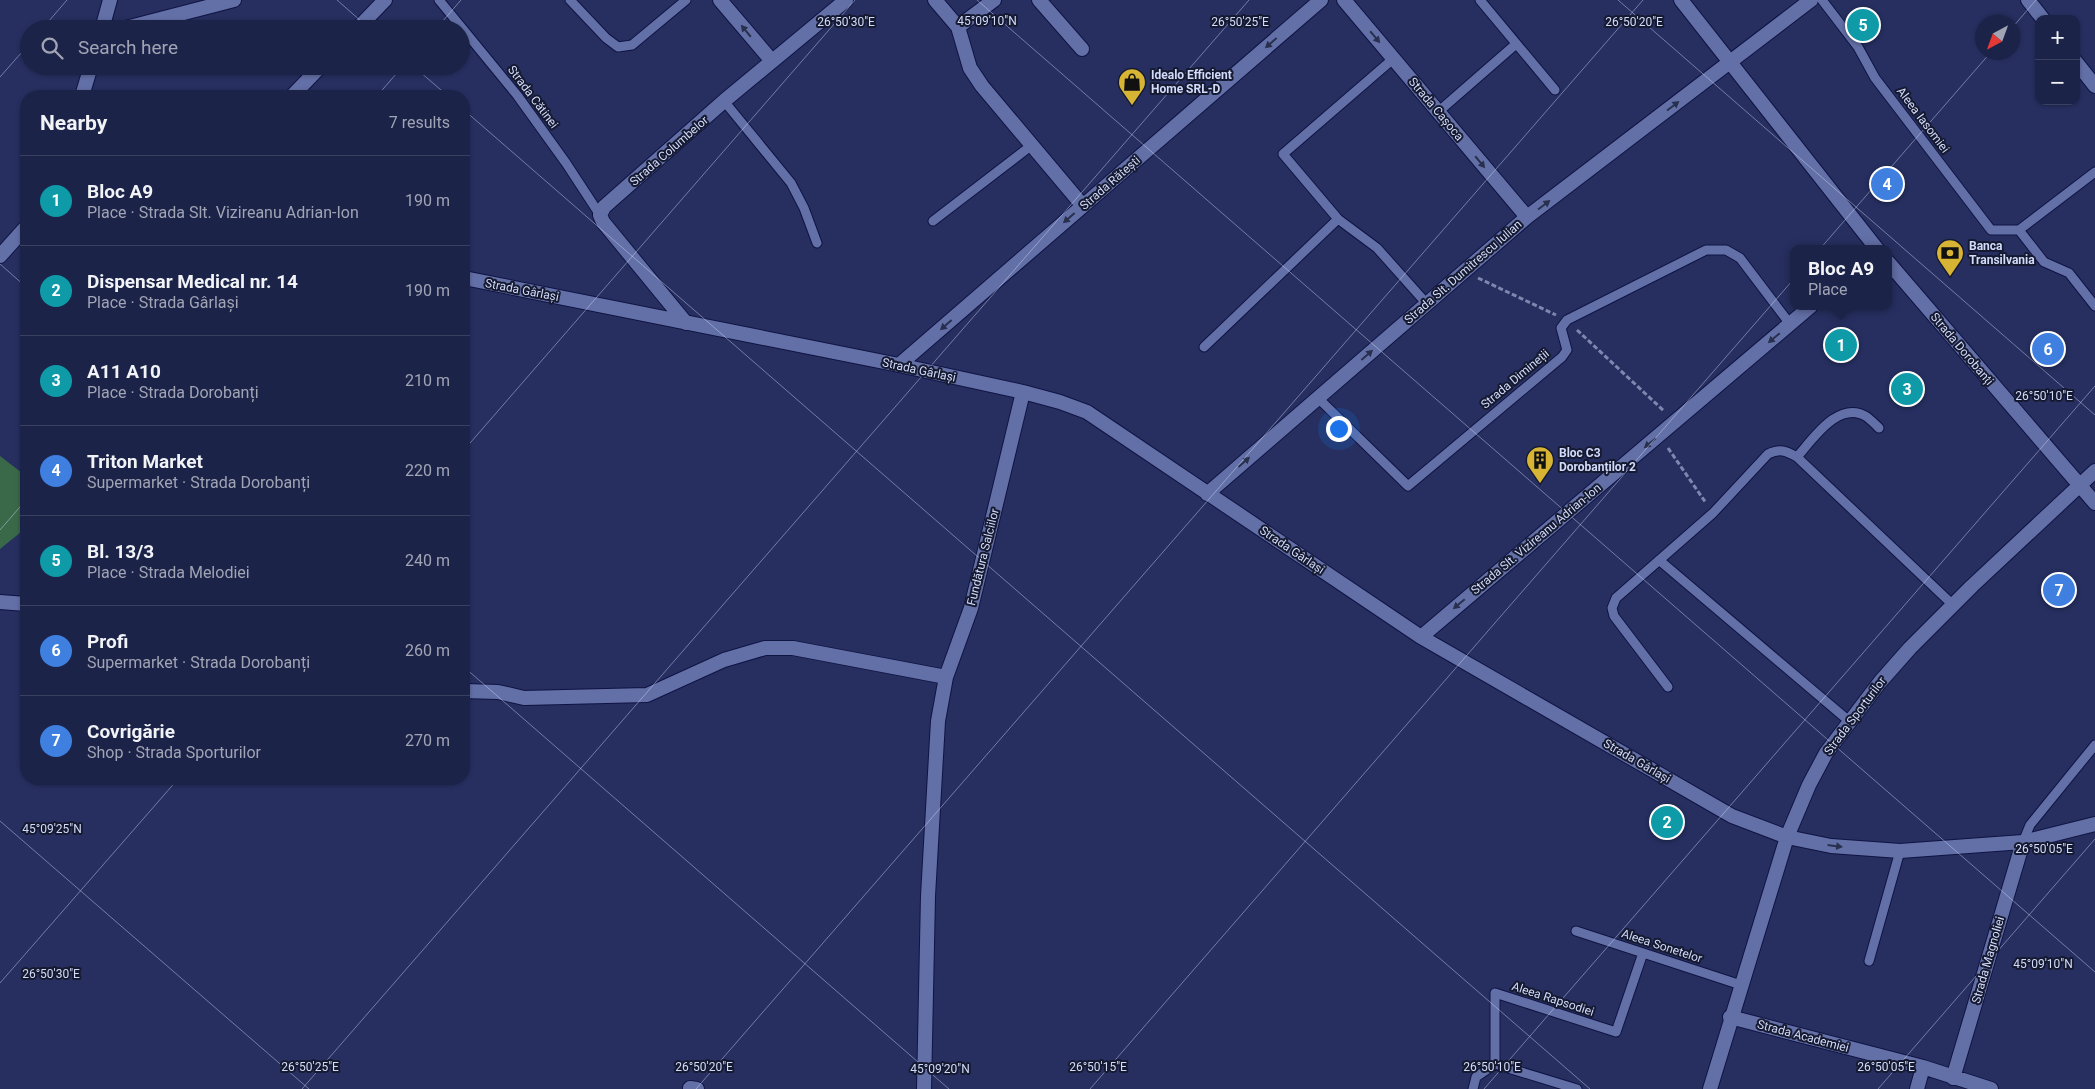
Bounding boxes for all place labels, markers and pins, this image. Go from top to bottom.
pin: 5 [1847,6,1879,44]
shop icon: Idealo Efficient Home SRL-D [1117,67,1147,106]
place label: Idealo Efficient Home SRL-D [1151,68,1232,96]
pin: 4 [1871,165,1903,203]
bank icon: Banca Transilvania [1935,238,1965,277]
place label: Banca Transilvania [1969,239,2035,267]
pin: 1 [1825,326,1857,364]
pin: 6 [2032,330,2064,368]
pin: 3 [1891,370,1923,408]
building icon: Bloc C3 Dorobanților 2 [1525,445,1555,484]
place label: Bloc C3 Dorobanților 2 [1559,446,1636,475]
pin: 7 [2043,571,2075,609]
pin: 2 [1651,803,1683,841]

